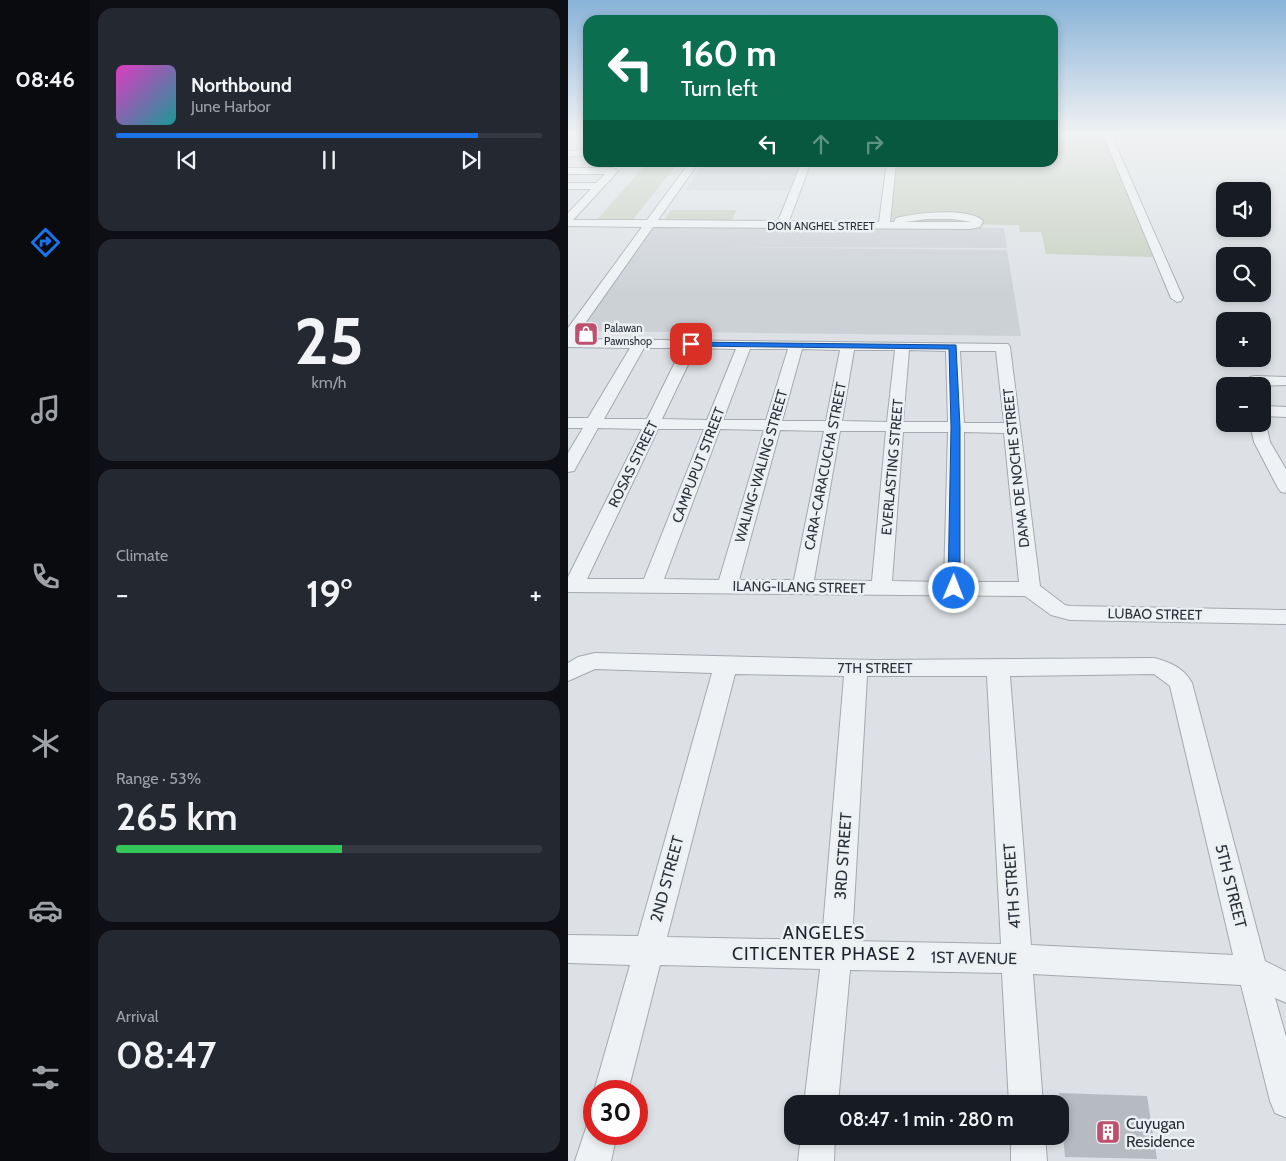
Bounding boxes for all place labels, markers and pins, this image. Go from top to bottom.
shop icon: Palawan Pawnshop [573,321,599,347]
place label: Palawan Pawnshop [604,321,652,348]
pin [670,323,712,365]
place label: Cuyugan Residence [1126,1114,1195,1151]
building icon: Cuyugan Residence [1095,1119,1121,1145]

